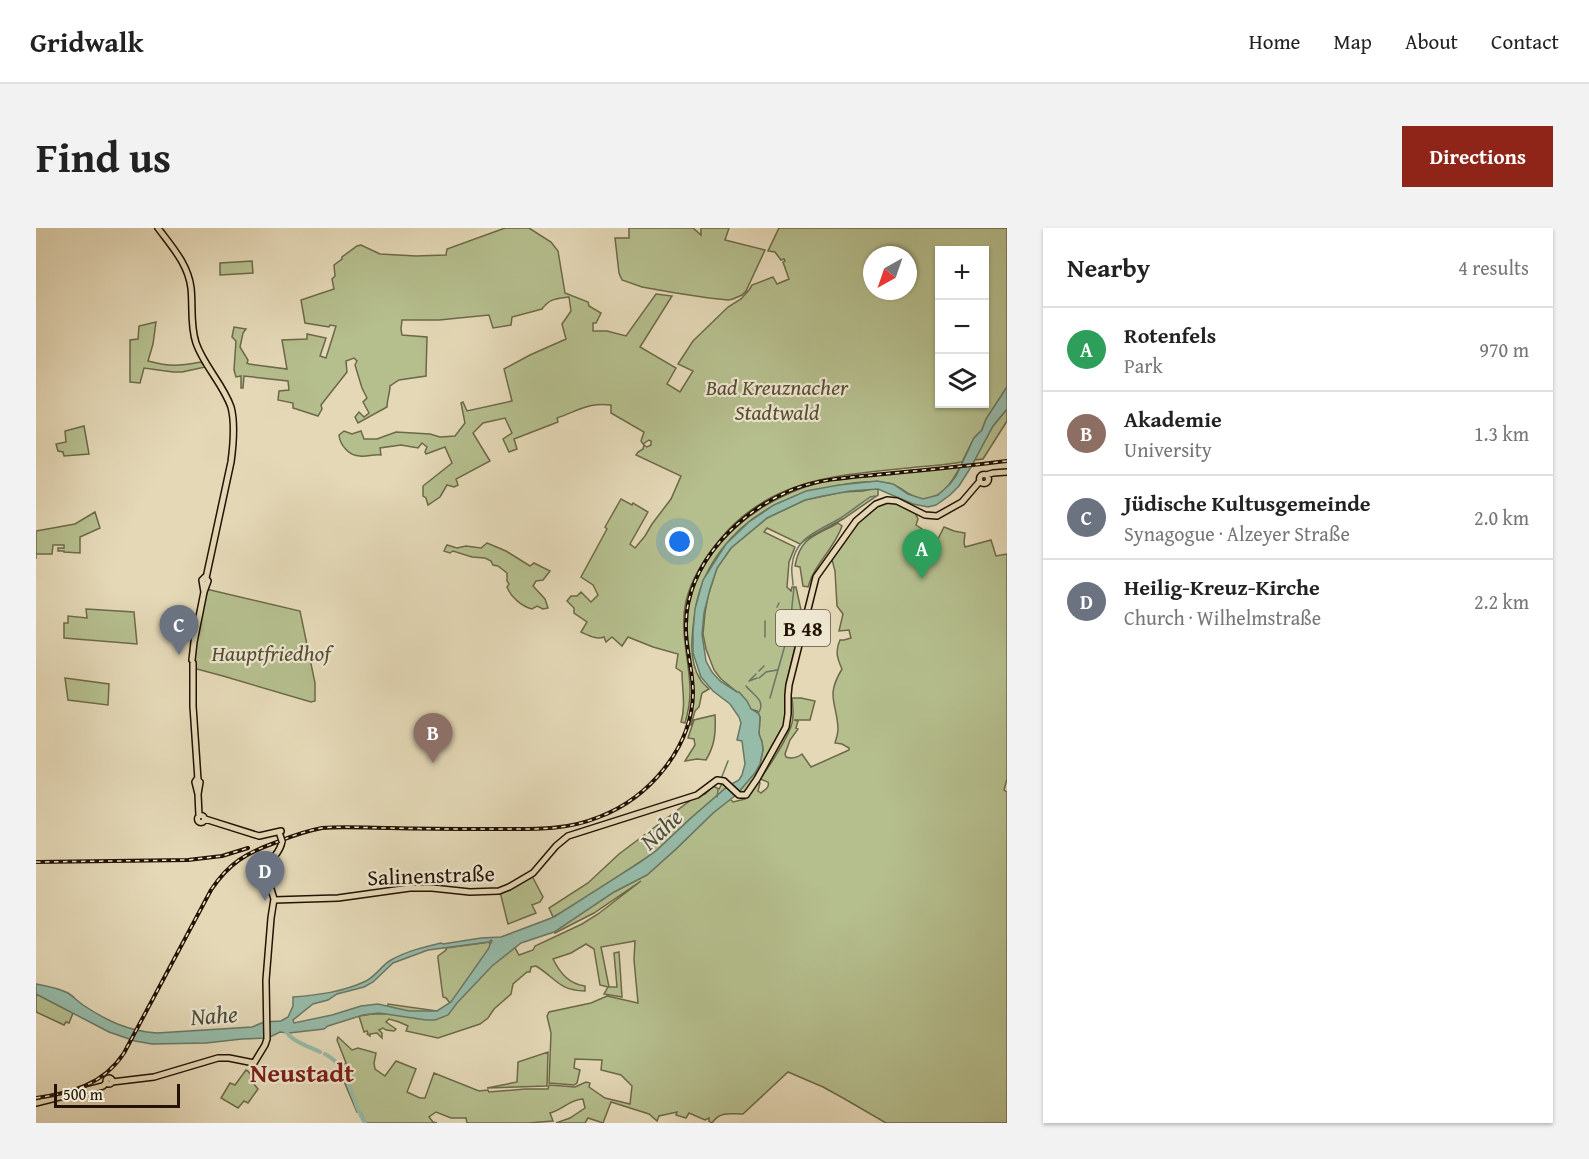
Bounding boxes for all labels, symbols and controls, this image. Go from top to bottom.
text: Gridwalk [30,21,143,62]
text: Home [1249,26,1300,57]
text: Map [1333,26,1372,57]
text: About [1405,26,1458,57]
text: Contact [1491,26,1559,57]
text: Find us [36,126,171,187]
button: Directions [1402,126,1553,187]
north arrow [863,246,917,300]
map controls [935,246,989,408]
button: + [935,246,989,300]
text: Nearby [1067,248,1150,287]
text: 4 results [1458,253,1529,282]
button: − [935,300,989,354]
text: Rotenfels [1124,319,1216,351]
text: A [1080,335,1093,364]
text: 970 m [1479,335,1529,364]
text: Park [1124,351,1163,380]
button: layers [935,354,989,408]
park label: Bad Kreuznacher Stadtwald [705,371,849,428]
text: Akademie [1124,403,1222,435]
text: B [1080,419,1093,448]
text: 1.3 km [1474,419,1529,448]
text: University [1124,435,1212,464]
text: Jüdische Kultusgemeinde [1124,487,1371,519]
text: C [1081,503,1092,532]
text: 2.0 km [1474,503,1529,532]
text: Synagogue · Alzeyer Straße [1124,519,1350,548]
your location [665,527,694,556]
pin: A [902,530,942,579]
text: Heilig-Kreuz-Kirche [1124,571,1320,603]
text: D [1080,587,1093,616]
text: 2.2 km [1474,587,1529,616]
text: Church · Wilhelmstraße [1124,603,1321,632]
pin: C [160,606,198,655]
road number: B 48 [776,610,830,646]
park label: Hauptfriedhof [210,637,335,669]
pin: B [414,714,452,763]
water label: Nahe [631,800,691,859]
pin: D [246,852,284,901]
street label: Salinenstraße [367,857,495,893]
water label: Nahe [188,996,239,1034]
district label: Neustadt [250,1053,354,1092]
scale bar [54,1081,180,1108]
text: 500 m [63,1082,103,1106]

